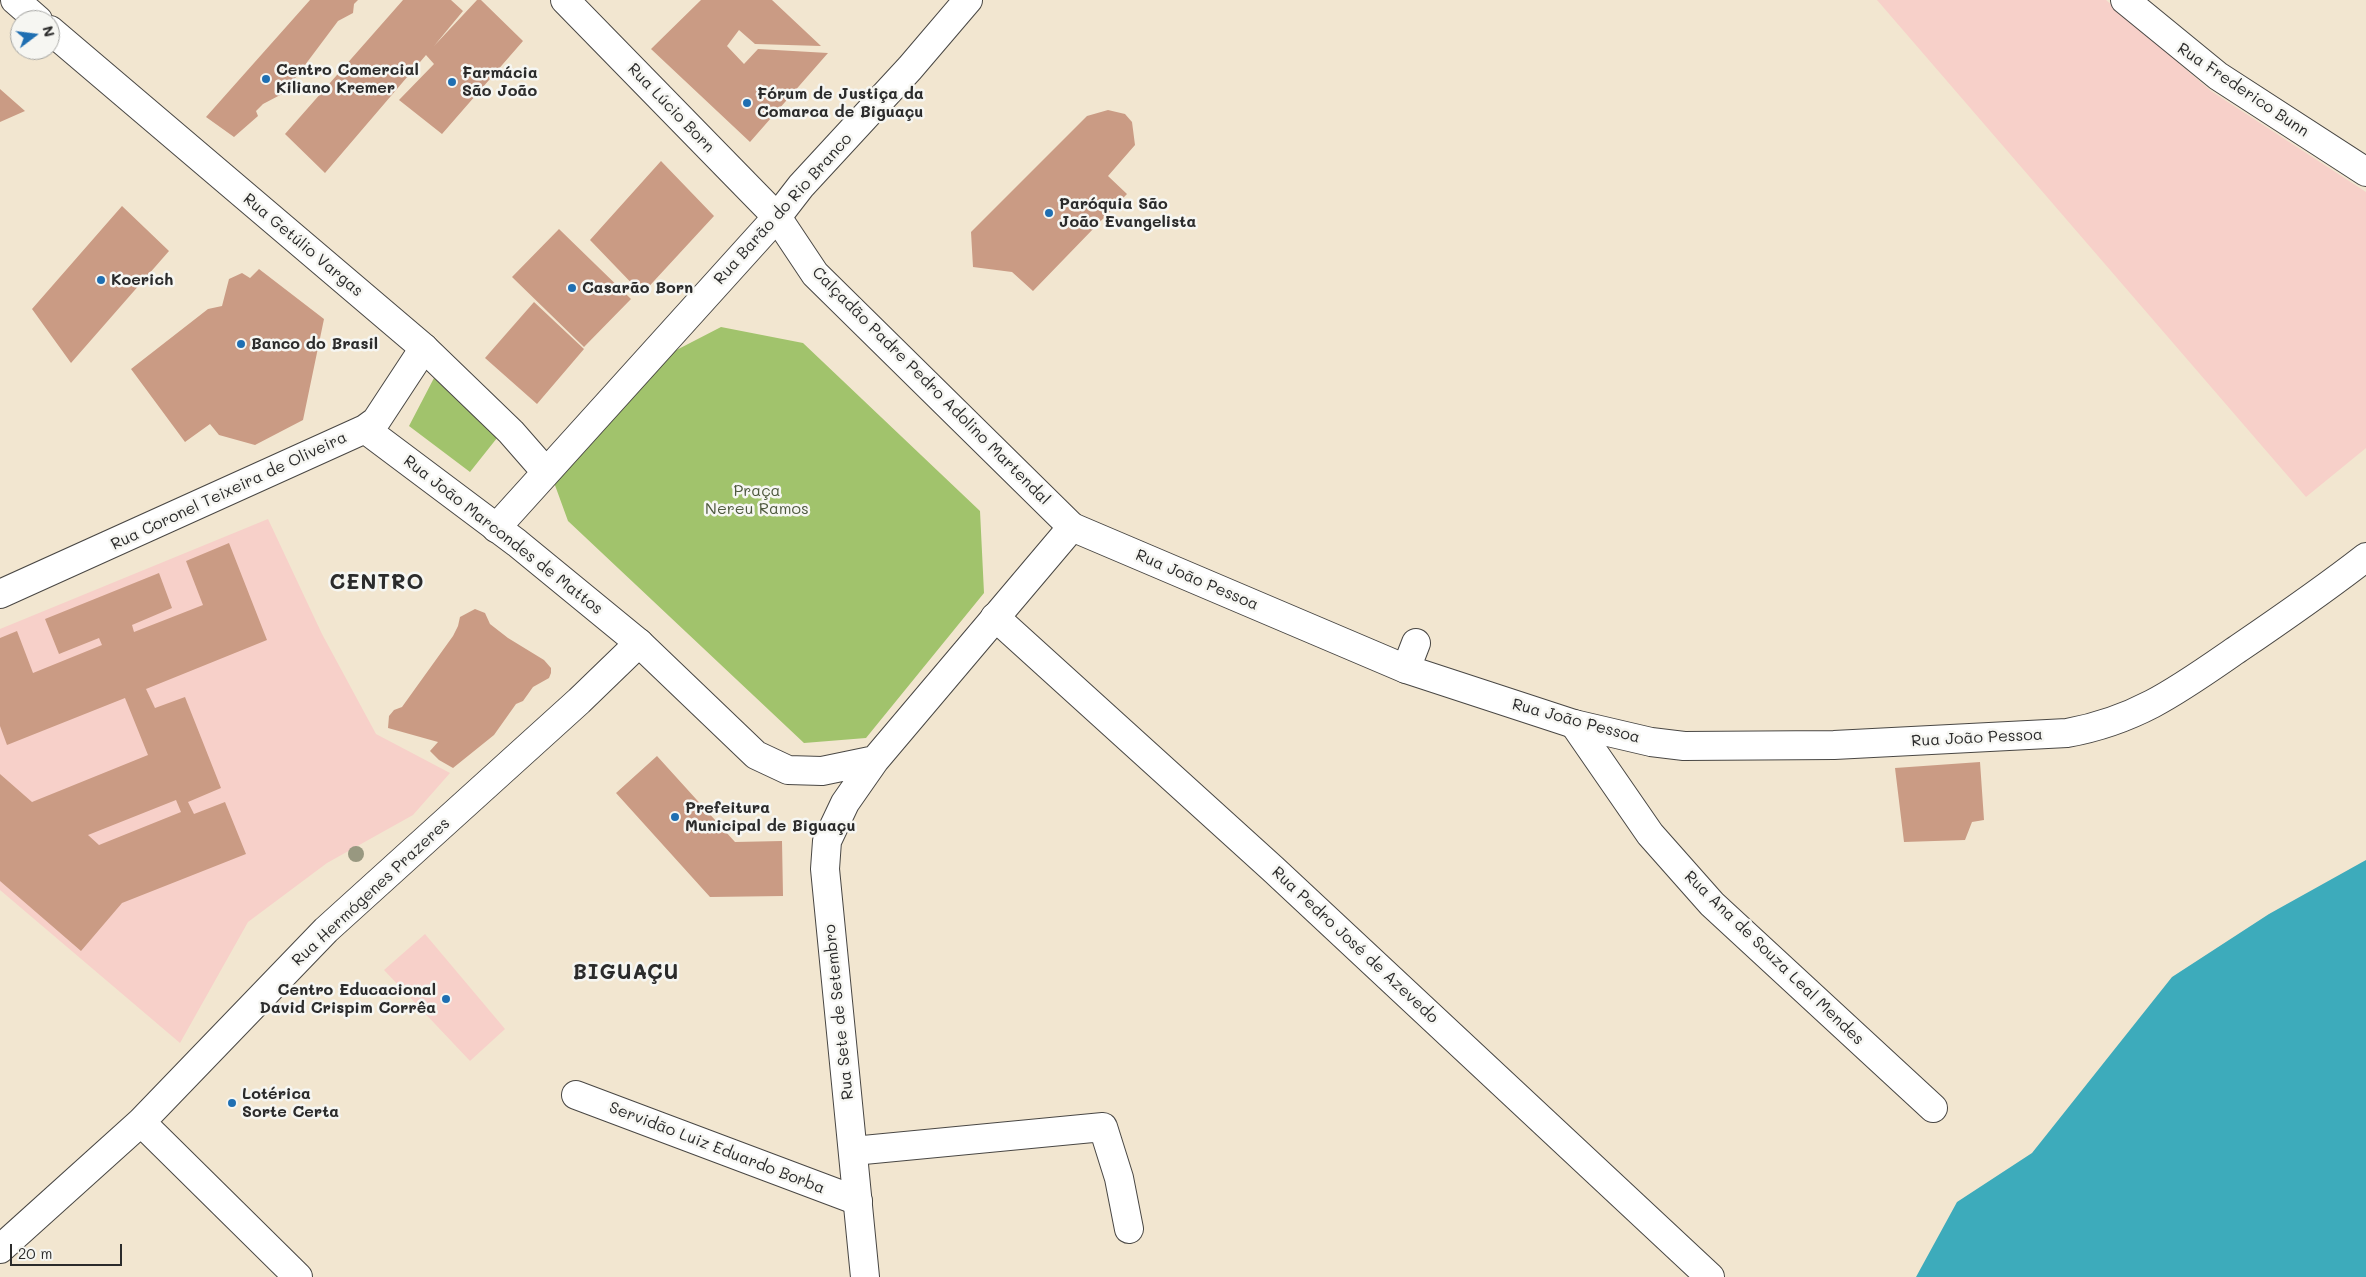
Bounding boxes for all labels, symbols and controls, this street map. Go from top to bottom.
north arrow [10,10,60,60]
text: N [38,24,60,39]
street label: Rua Frederico Bunn [2174,39,2312,141]
street label: Rua Lúcio Born [624,59,718,157]
place label: Centro Comercial Kiliano Kremer [276,60,419,98]
place label: Farmácia São João [462,63,538,101]
marker: Centro Comercial Kiliano Kremer [260,73,272,85]
marker: Farmácia São João [446,76,458,88]
place label: Fórum de Justiça da Comarca de Biguaçu [757,84,924,122]
marker: Fórum de Justiça da Comarca de Biguaçu [741,97,753,109]
street label: Rua Barão do Rio Branco [710,129,856,289]
street label: Rua Getúlio Vargas [239,189,367,301]
place label: Paróquia São João Evangelista [1059,194,1196,232]
marker: Paróquia São João Evangelista [1043,207,1055,219]
street label: Calçadão Padre Pedro Adolino Martendal [808,263,1054,509]
place label: Koerich [111,270,173,290]
marker: Koerich [95,274,107,286]
place label: Casarão Born [582,278,693,298]
marker: Casarão Born [566,282,578,294]
place label: Banco do Brasil [251,334,378,354]
marker: Banco do Brasil [235,338,247,350]
street label: Rua Coronel Teixeira de Oliveira [108,428,350,554]
street label: Rua João Marcondes de Mattos [400,451,606,619]
park label: Praça Nereu Ramos [705,481,809,519]
street label: Rua João Pessoa [1133,545,1261,615]
district label: CENTRO [329,570,425,596]
street label: Rua João Pessoa [1510,695,1642,747]
street label: Rua João Pessoa [1911,725,2043,751]
place label: Prefeitura Municipal de Biguaçu [685,798,856,836]
marker: Prefeitura Municipal de Biguaçu [669,811,681,823]
street label: Rua Hermógenes Prazeres [288,814,454,970]
street label: Rua Pedro José de Azevedo [1268,863,1442,1027]
street label: Rua Ana de Souza Leal Mendes [1680,867,1868,1049]
street label: Rua Sete de Setembro [820,923,858,1101]
district label: BIGUAÇU [572,960,680,986]
place label: Centro Educacional David Crispim Corrêa [259,980,436,1018]
marker: Centro Educacional David Crispim Corrêa [440,993,452,1005]
place label: Lotérica Sorte Certa [242,1084,339,1122]
marker: Lotérica Sorte Certa [226,1097,238,1109]
street label: Servidão Luiz Eduardo Borba [606,1098,828,1198]
scale bar [12,1234,125,1266]
text: 20 m [18,1243,52,1263]

